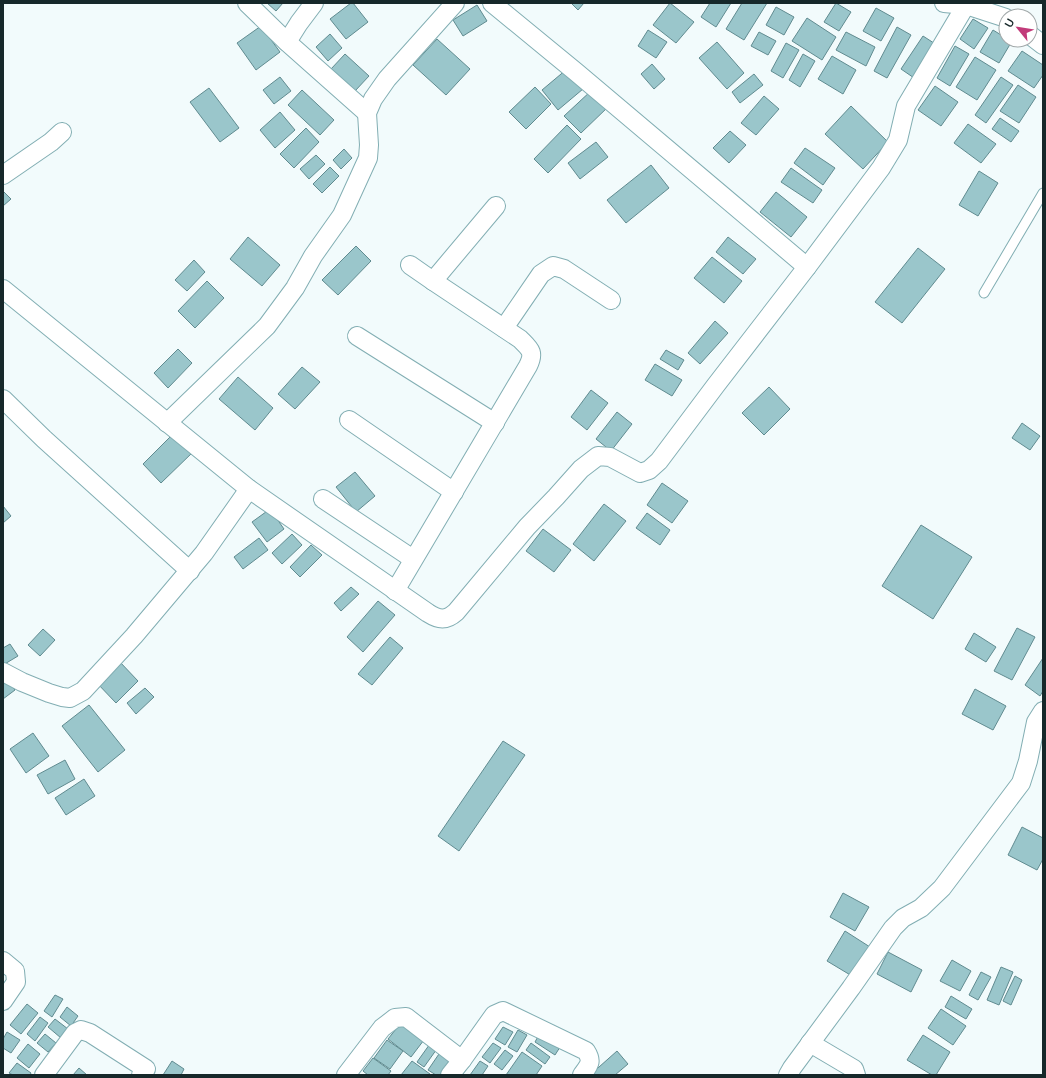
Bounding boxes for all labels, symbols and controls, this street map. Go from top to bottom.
north arrow [998,8,1038,48]
text: U [1001,16,1017,30]

